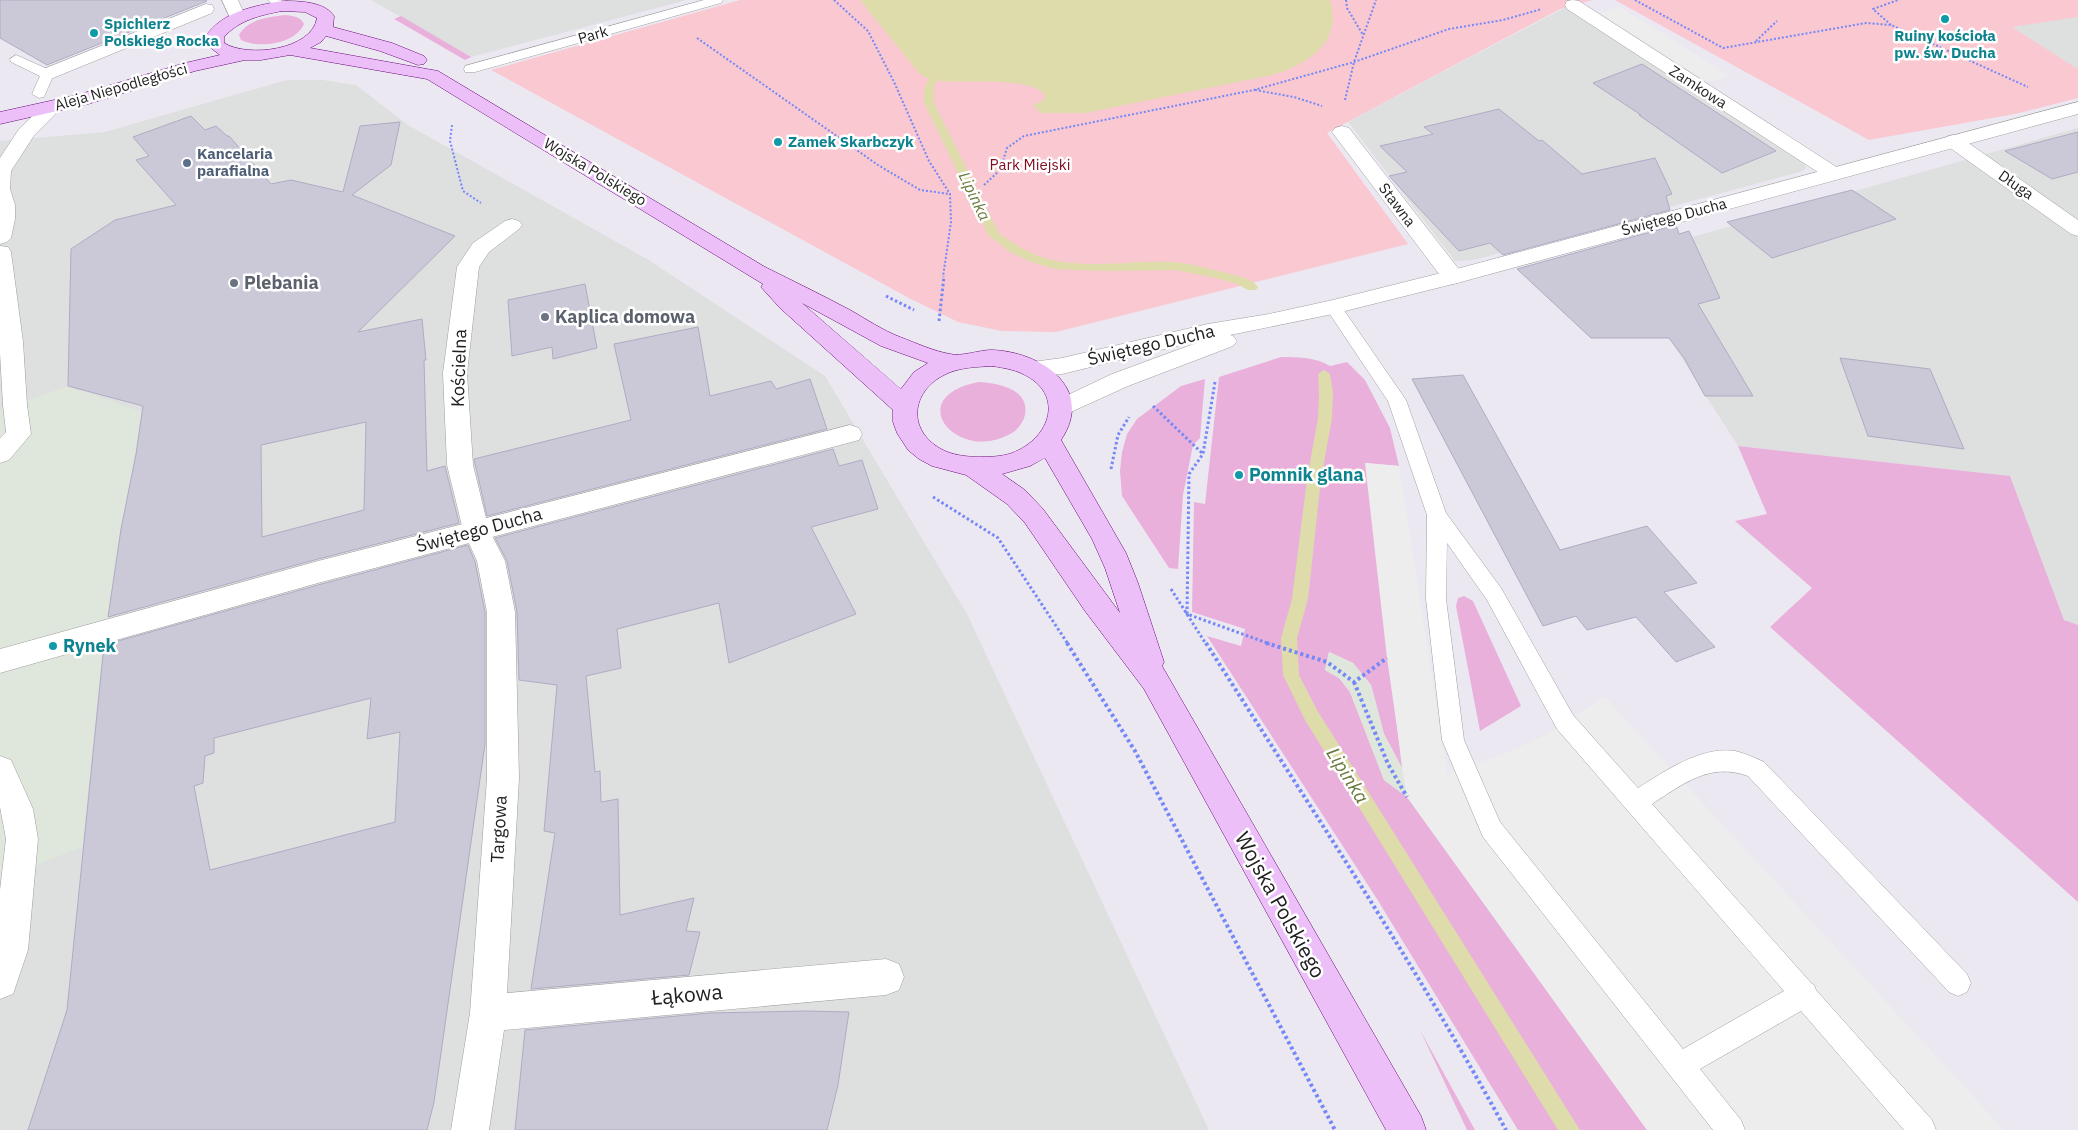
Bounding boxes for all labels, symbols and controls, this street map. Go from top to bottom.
marker: Ruiny kościoła pw. św. Ducha [1939,13,1951,25]
place label: Spichlerz Polskiego Rocka [104,14,219,50]
street label: Park [576,21,610,48]
place label: Ruiny kościoła pw. św. Ducha [1894,26,1996,62]
marker: Spichlerz Polskiego Rocka [88,27,100,39]
street label: Aleja Niepodległości [52,59,189,115]
street label: Zamkowa [1666,61,1731,112]
place label: Zamek Skarbczyk [788,132,914,151]
street label: Wojska Polskiego [540,133,650,210]
marker: Zamek Skarbczyk [772,136,784,148]
place label: Kancelaria parafialna [197,144,273,180]
park label: Park Miejski [990,155,1070,174]
marker: Kancelaria parafialna [181,157,193,169]
street label: Długa [1995,166,2038,203]
water label: Lipinka [955,168,995,224]
street label: Stawna [1375,179,1420,230]
street label: Świętego Ducha [1619,193,1729,240]
place label: Plebania [244,271,319,294]
marker: Plebania [228,277,240,289]
place label: Kaplica domowa [555,305,695,328]
marker: Kaplica domowa [539,311,551,323]
street label: Świętego Ducha [1085,319,1217,370]
street label: Kościelna [446,328,471,407]
place label: Pomnik glana [1249,463,1364,486]
marker: Pomnik glana [1233,469,1245,481]
street label: Świętego Ducha [413,502,545,557]
place label: Rynek [63,634,117,657]
marker: Rynek [47,640,59,652]
water label: Lipinka [1322,743,1374,807]
street label: Targowa [485,794,512,863]
street label: Wojska Polskiego [1229,826,1333,983]
street label: Łąkowa [649,977,724,1011]

